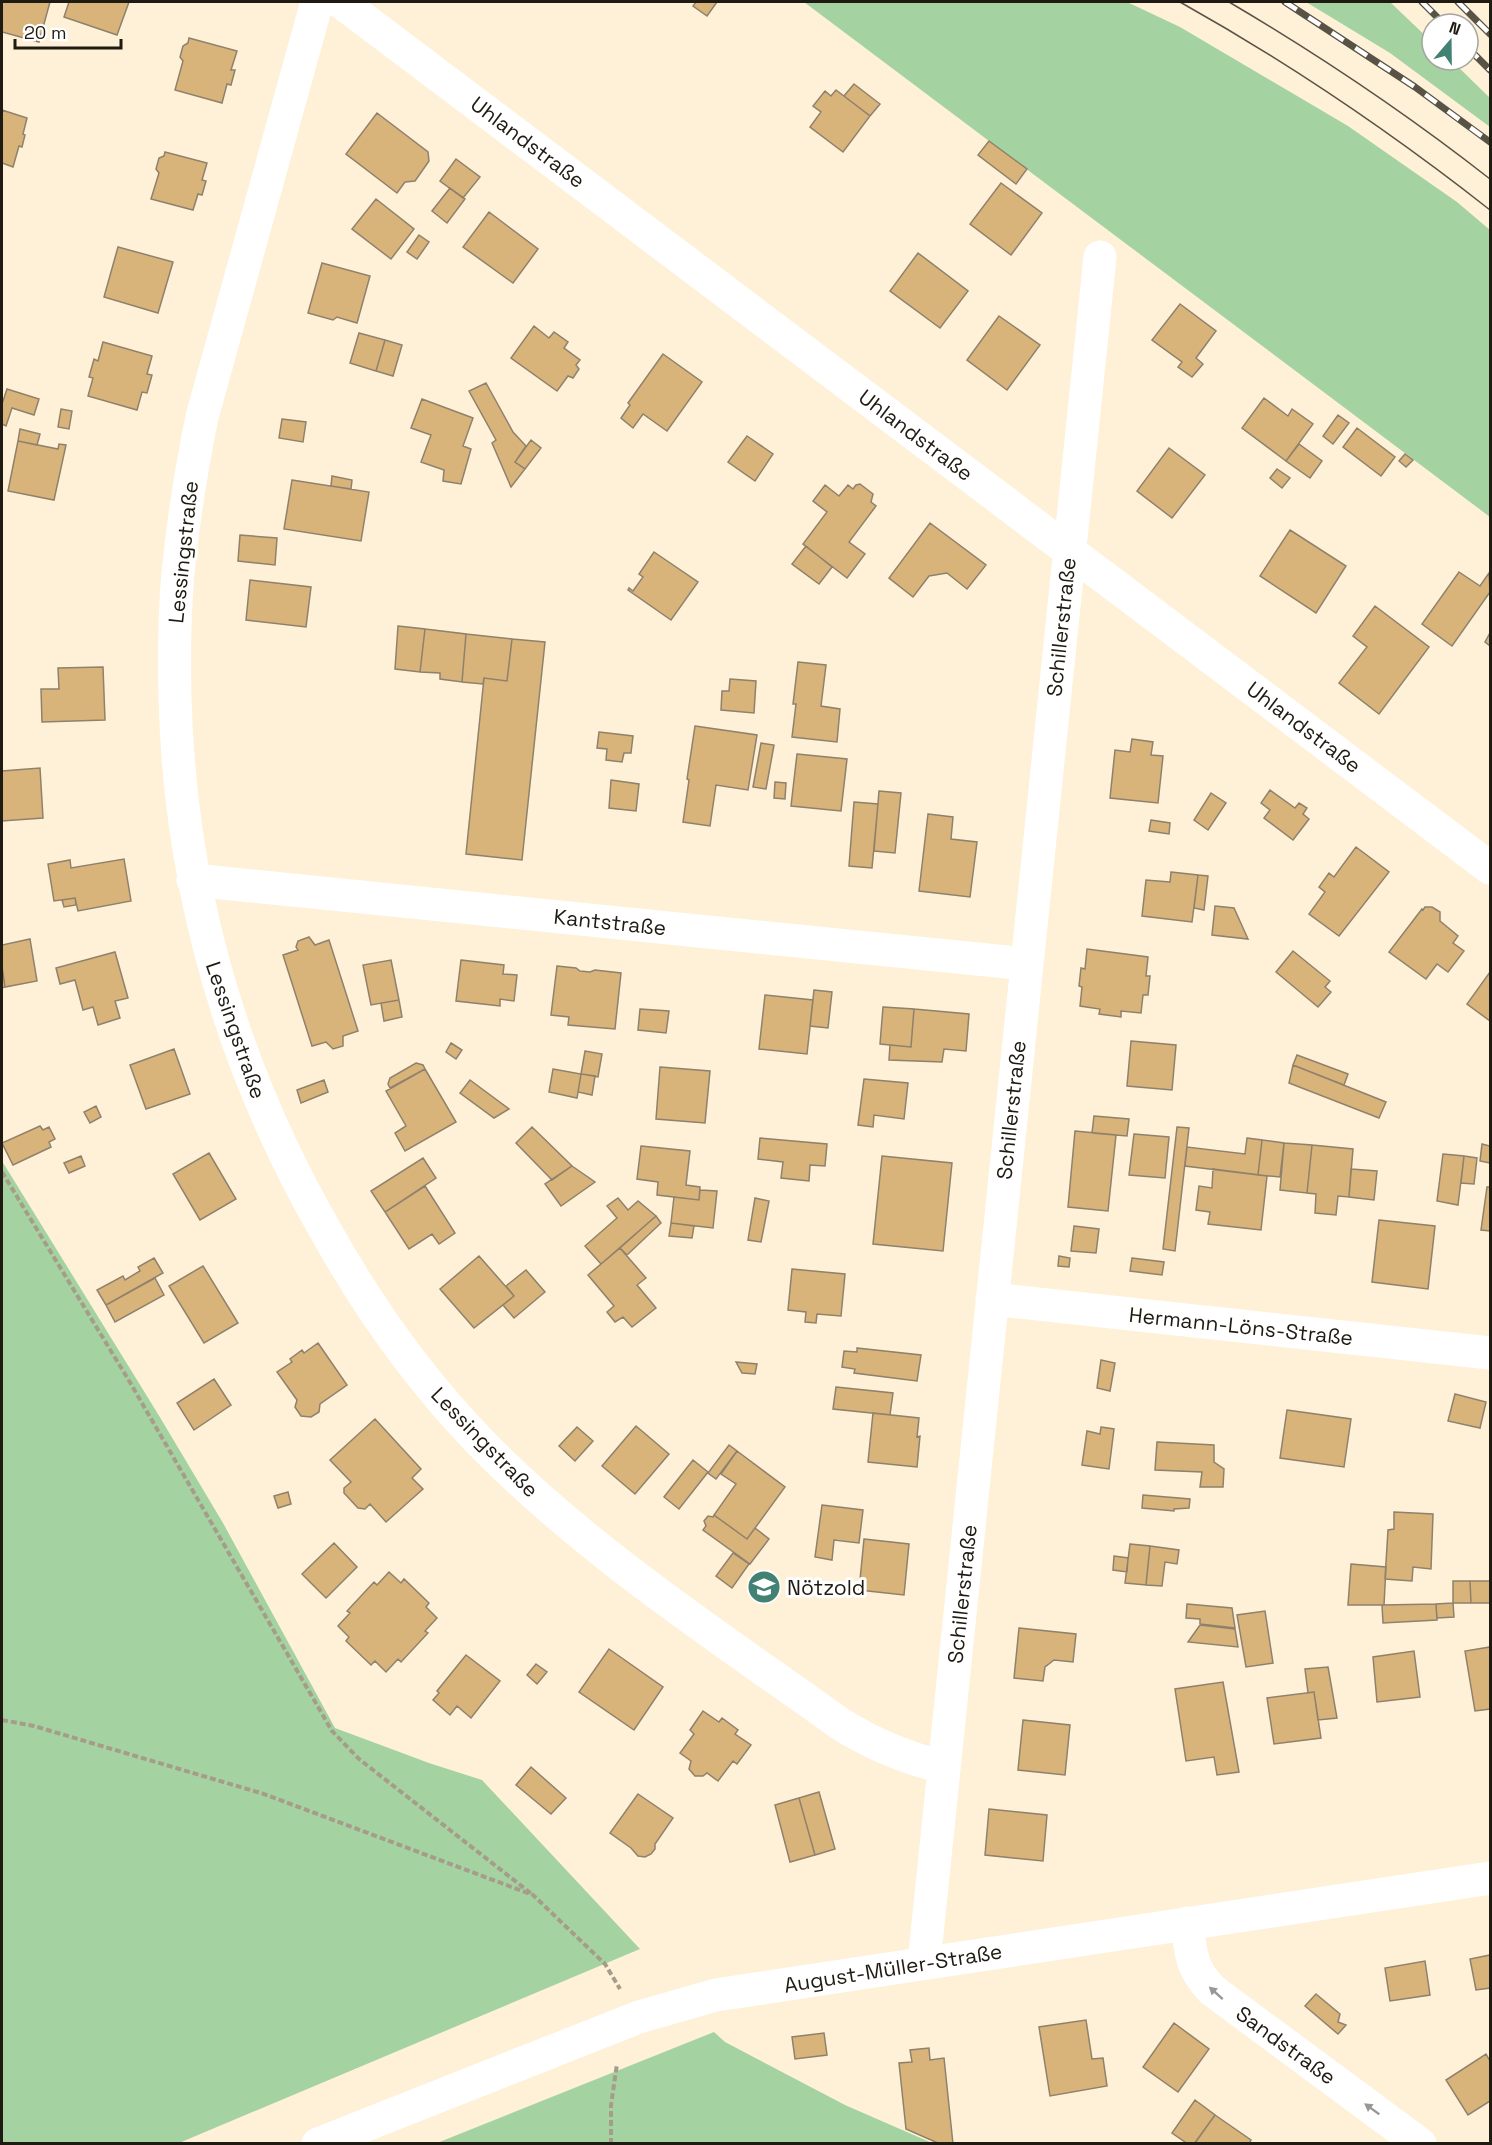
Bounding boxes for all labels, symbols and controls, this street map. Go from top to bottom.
scale bar [15,12,122,50]
north arrow [1420,12,1480,72]
text: N [1446,17,1464,40]
text: 20 m [24,21,67,44]
street label: Uhlandstraße [465,90,591,194]
street label: Uhlandstraße [853,383,979,487]
street label: Lessingstraße [162,479,204,625]
street label: Schillerstraße [1040,556,1082,698]
street label: Uhlandstraße [1241,675,1367,779]
street label: Kantstraße [552,903,668,941]
street label: Lessingstraße [200,958,272,1102]
street label: Schillerstraße [990,1039,1032,1181]
street label: Hermann-Löns-Straße [1128,1301,1354,1351]
street label: Lessingstraße [426,1381,544,1503]
street label: Schillerstraße [941,1523,983,1665]
school or university icon: Nötzold [746,1569,782,1605]
place label: Nötzold [787,1574,865,1601]
street label: August-Müller-Straße [782,1937,1004,1999]
one-way arrow [1209,1987,1224,2000]
street label: Sandstraße [1231,2000,1341,2090]
one-way arrow [1365,2103,1381,2115]

